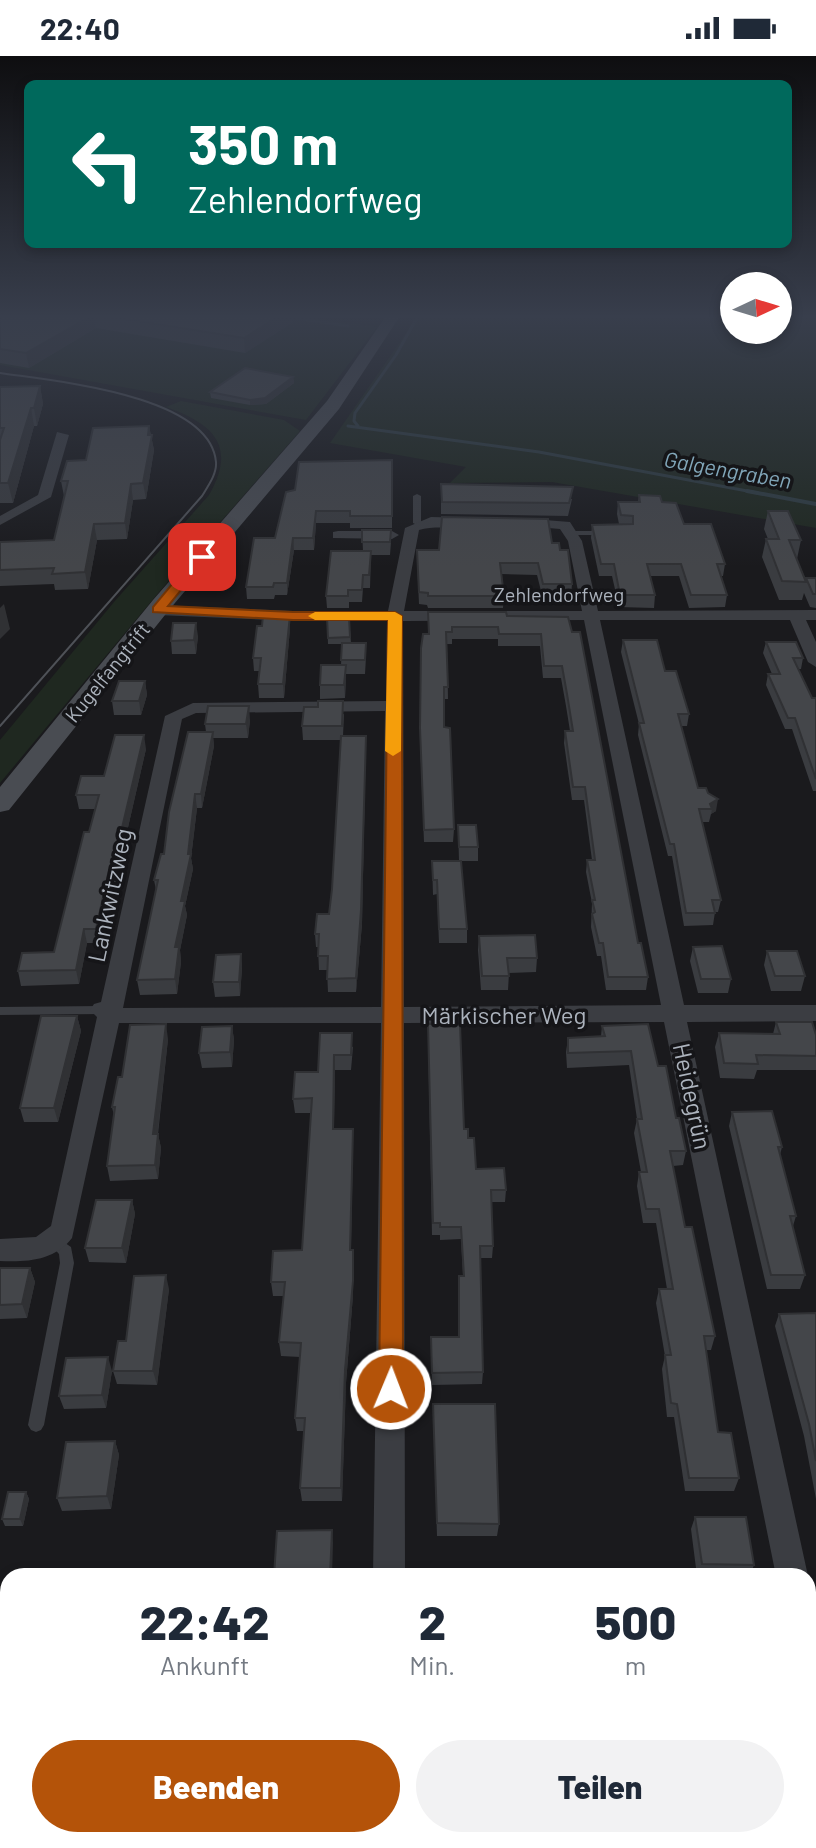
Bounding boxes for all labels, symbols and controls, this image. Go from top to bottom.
text: 22:40 [40,10,120,46]
text: 350 m [188,109,338,176]
icon: left [56,112,160,216]
text: Zehlendorfweg [188,177,422,220]
north arrow [720,272,792,344]
map controls [720,272,792,344]
water label: Galgengraben [662,445,794,493]
pin [168,523,236,591]
icon: arrive [180,535,224,579]
street label: Zehlendorfweg [494,582,624,606]
street label: Kugelfangtrift [59,617,155,727]
street label: Lankwitzweg [81,825,137,965]
street label: Märkischer Weg [422,1000,586,1029]
street label: Heidegrün [668,1040,718,1152]
position arrow [349,1347,433,1431]
text: 22:42 [140,1592,269,1650]
text: 2 [419,1592,446,1650]
text: 500 [595,1592,676,1650]
text: Ankunft [160,1649,249,1680]
text: Min. [409,1649,455,1680]
text: m [625,1649,646,1680]
button: Beenden [32,1740,400,1832]
button: Teilen [416,1740,784,1832]

